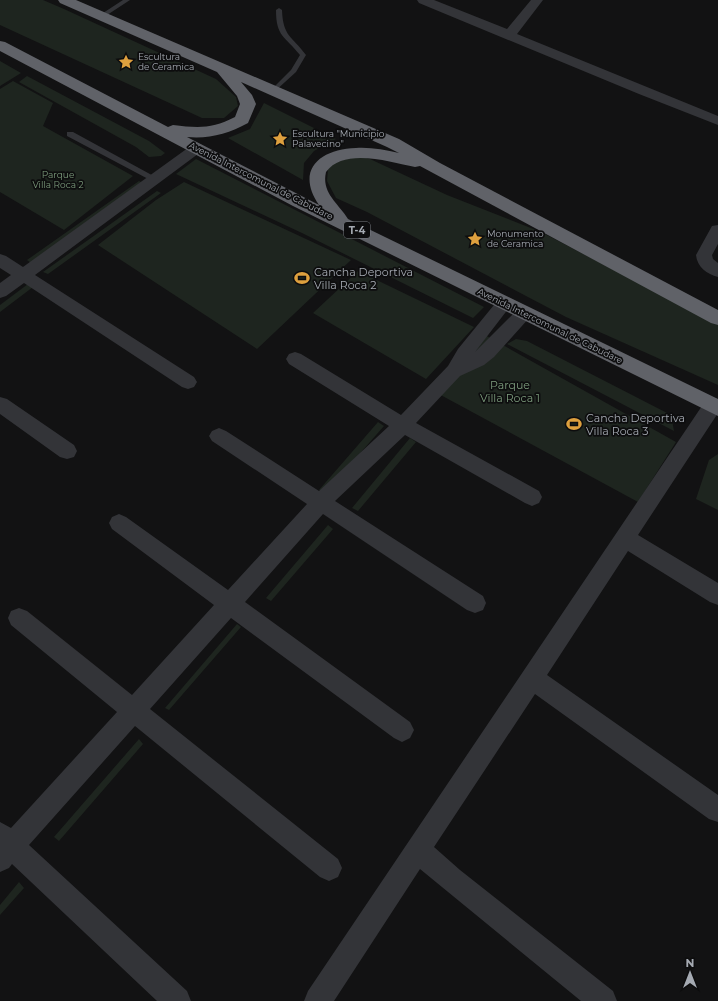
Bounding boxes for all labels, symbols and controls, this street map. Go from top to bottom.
place label: Escultura de Ceramica [138,51,194,72]
place icon: Escultura de Ceramica [117,53,135,71]
place label: Escultura "Municipio Palavecino" [292,128,385,149]
place icon: Escultura "Municipio Palavecino" [271,130,289,148]
street label: Avenida Intercomunal de Cabudare [187,139,336,222]
park label: Parque Villa Roca 2 [32,169,84,190]
road number: T-4 [344,222,370,238]
place label: Monumento de Ceramica [487,228,544,249]
place icon: Monumento de Ceramica [466,230,484,248]
place label: Cancha Deportiva Villa Roca 2 [314,265,413,292]
sports icon: Cancha Deportiva Villa Roca 2 [293,269,311,287]
street label: Avenida Intercomunal de Cabudare [476,285,625,366]
park label: Parque Villa Roca 1 [480,378,540,405]
place label: Cancha Deportiva Villa Roca 3 [586,411,685,438]
sports icon: Cancha Deportiva Villa Roca 3 [565,415,583,433]
north arrow [670,953,710,993]
text: N [686,956,694,970]

